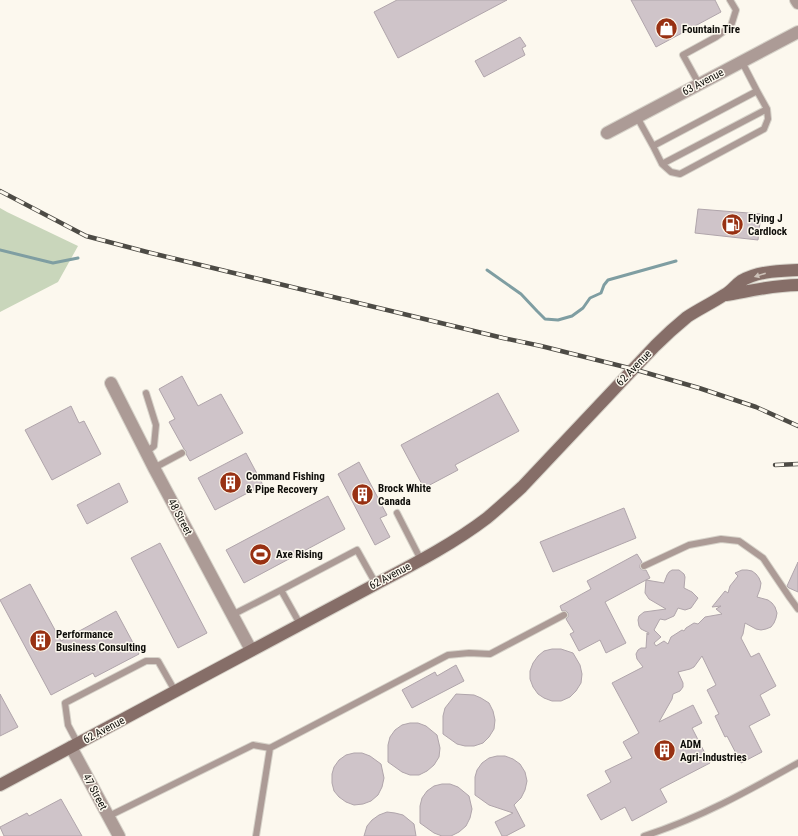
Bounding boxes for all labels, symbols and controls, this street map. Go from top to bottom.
shop icon: Fountain Tire [654,16,680,42]
place label: Fountain Tire [682,23,740,36]
street label: 63 Avenue [680,66,726,98]
fuel station icon: Flying J Cardlock [719,211,745,237]
place label: Flying J Cardlock [748,212,788,238]
one-way arrow [753,272,765,278]
street label: 62 Avenue [614,347,654,389]
building icon: Command Fishing & Pipe Recovery [217,469,243,495]
place label: Command Fishing & Pipe Recovery [246,470,325,496]
building icon: Brock White Canada [349,481,375,507]
place label: Brock White Canada [378,482,431,508]
street label: 48 Street [165,497,195,537]
sports icon: Axe Rising [247,541,273,567]
place label: Axe Rising [276,548,323,561]
street label: 62 Avenue [367,560,413,592]
building icon: Performance Business Consulting [28,627,54,653]
place label: Performance Business Consulting [56,628,146,654]
street label: 62 Avenue [81,714,127,746]
building icon: ADM Agri-Industries [652,737,678,763]
place label: ADM Agri-Industries [680,738,747,764]
street label: 47 Street [80,772,110,812]

